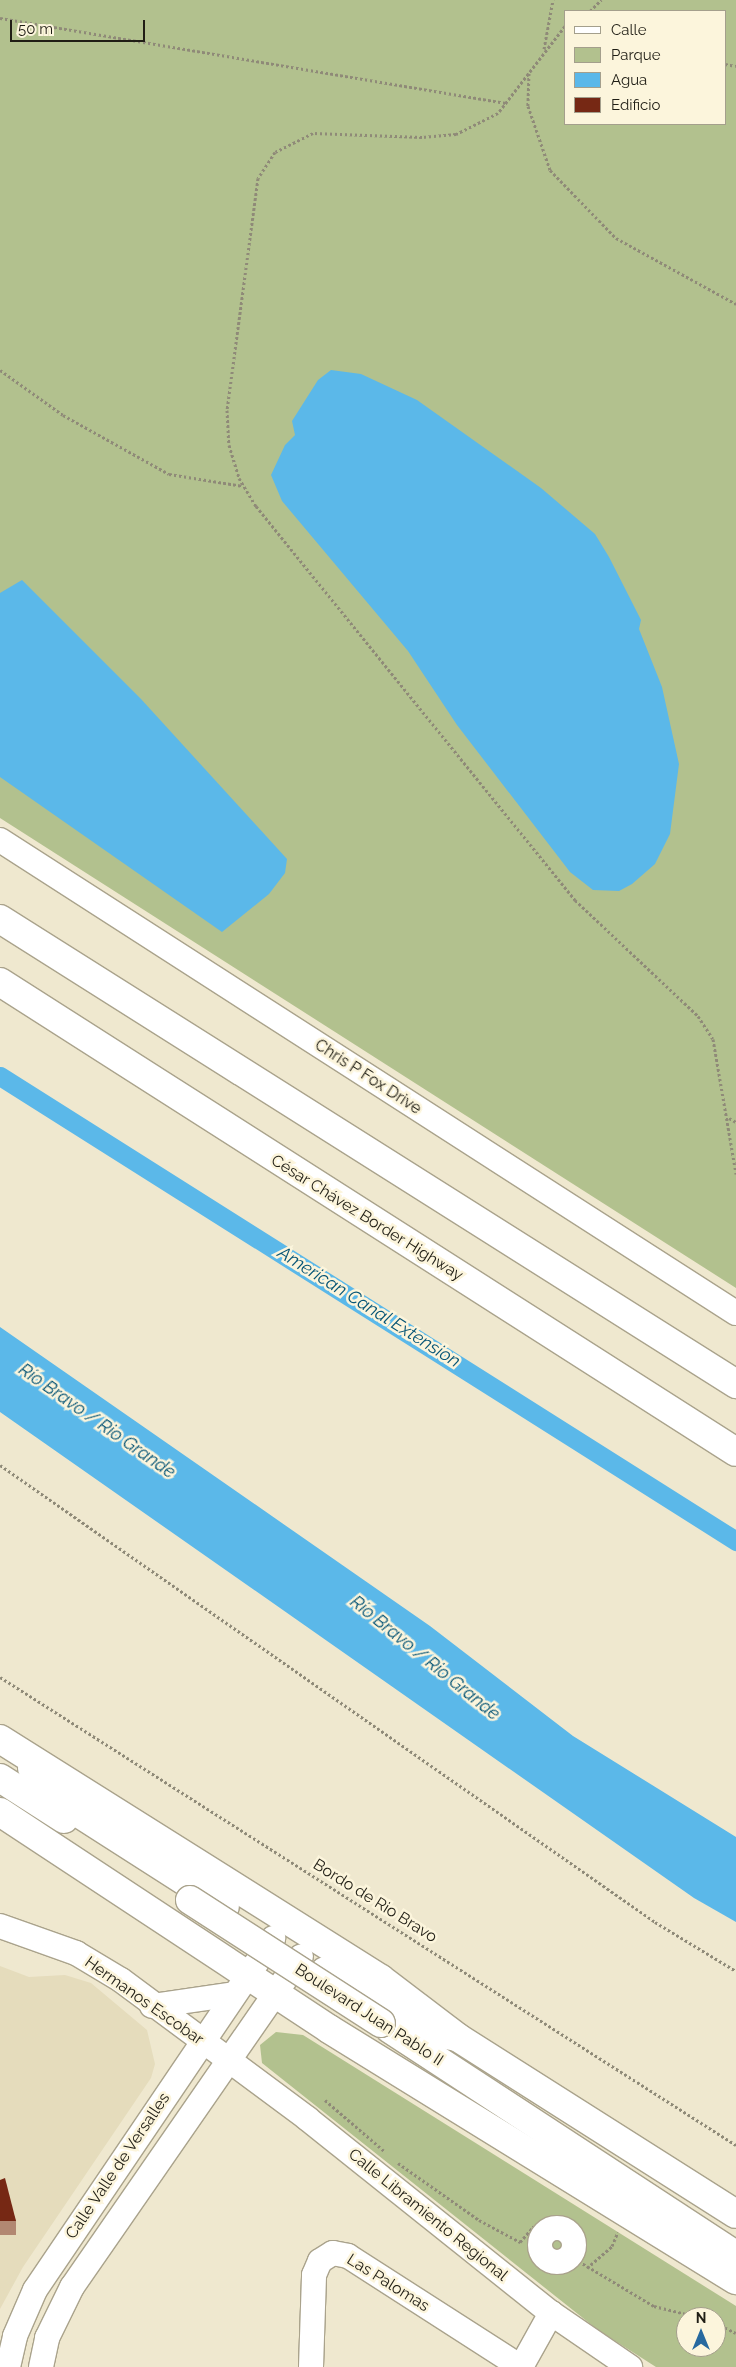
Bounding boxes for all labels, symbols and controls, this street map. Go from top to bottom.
scale bar [12,10,148,42]
legend [564,10,726,125]
text: 50 m [18,20,53,38]
text: Calle [611,21,646,39]
text: Parque [611,46,660,64]
text: Agua [611,71,647,89]
text: Edificio [611,96,661,114]
street label: Chris P Fox Drive [311,1035,425,1119]
street label: César Chávez Border Highway [267,1151,467,1285]
water label: American Canal Extension [274,1242,464,1372]
water label: Río Bravo / Rio Grande [15,1359,179,1483]
water label: Río Bravo / Rio Grande [346,1591,504,1725]
street label: Bordo de Rio Bravo [310,1855,440,1947]
street label: Hermanos Escobar [81,1953,207,2049]
street label: Boulevard Juan Pablo II [291,1960,447,2070]
street label: Calle Valle de Versalles [62,2089,174,2243]
street label: Calle Libramiento Regional [344,2145,512,2285]
street label: Las Palomas [343,2250,433,2316]
north arrow [676,2307,726,2357]
text: N [696,2310,706,2326]

